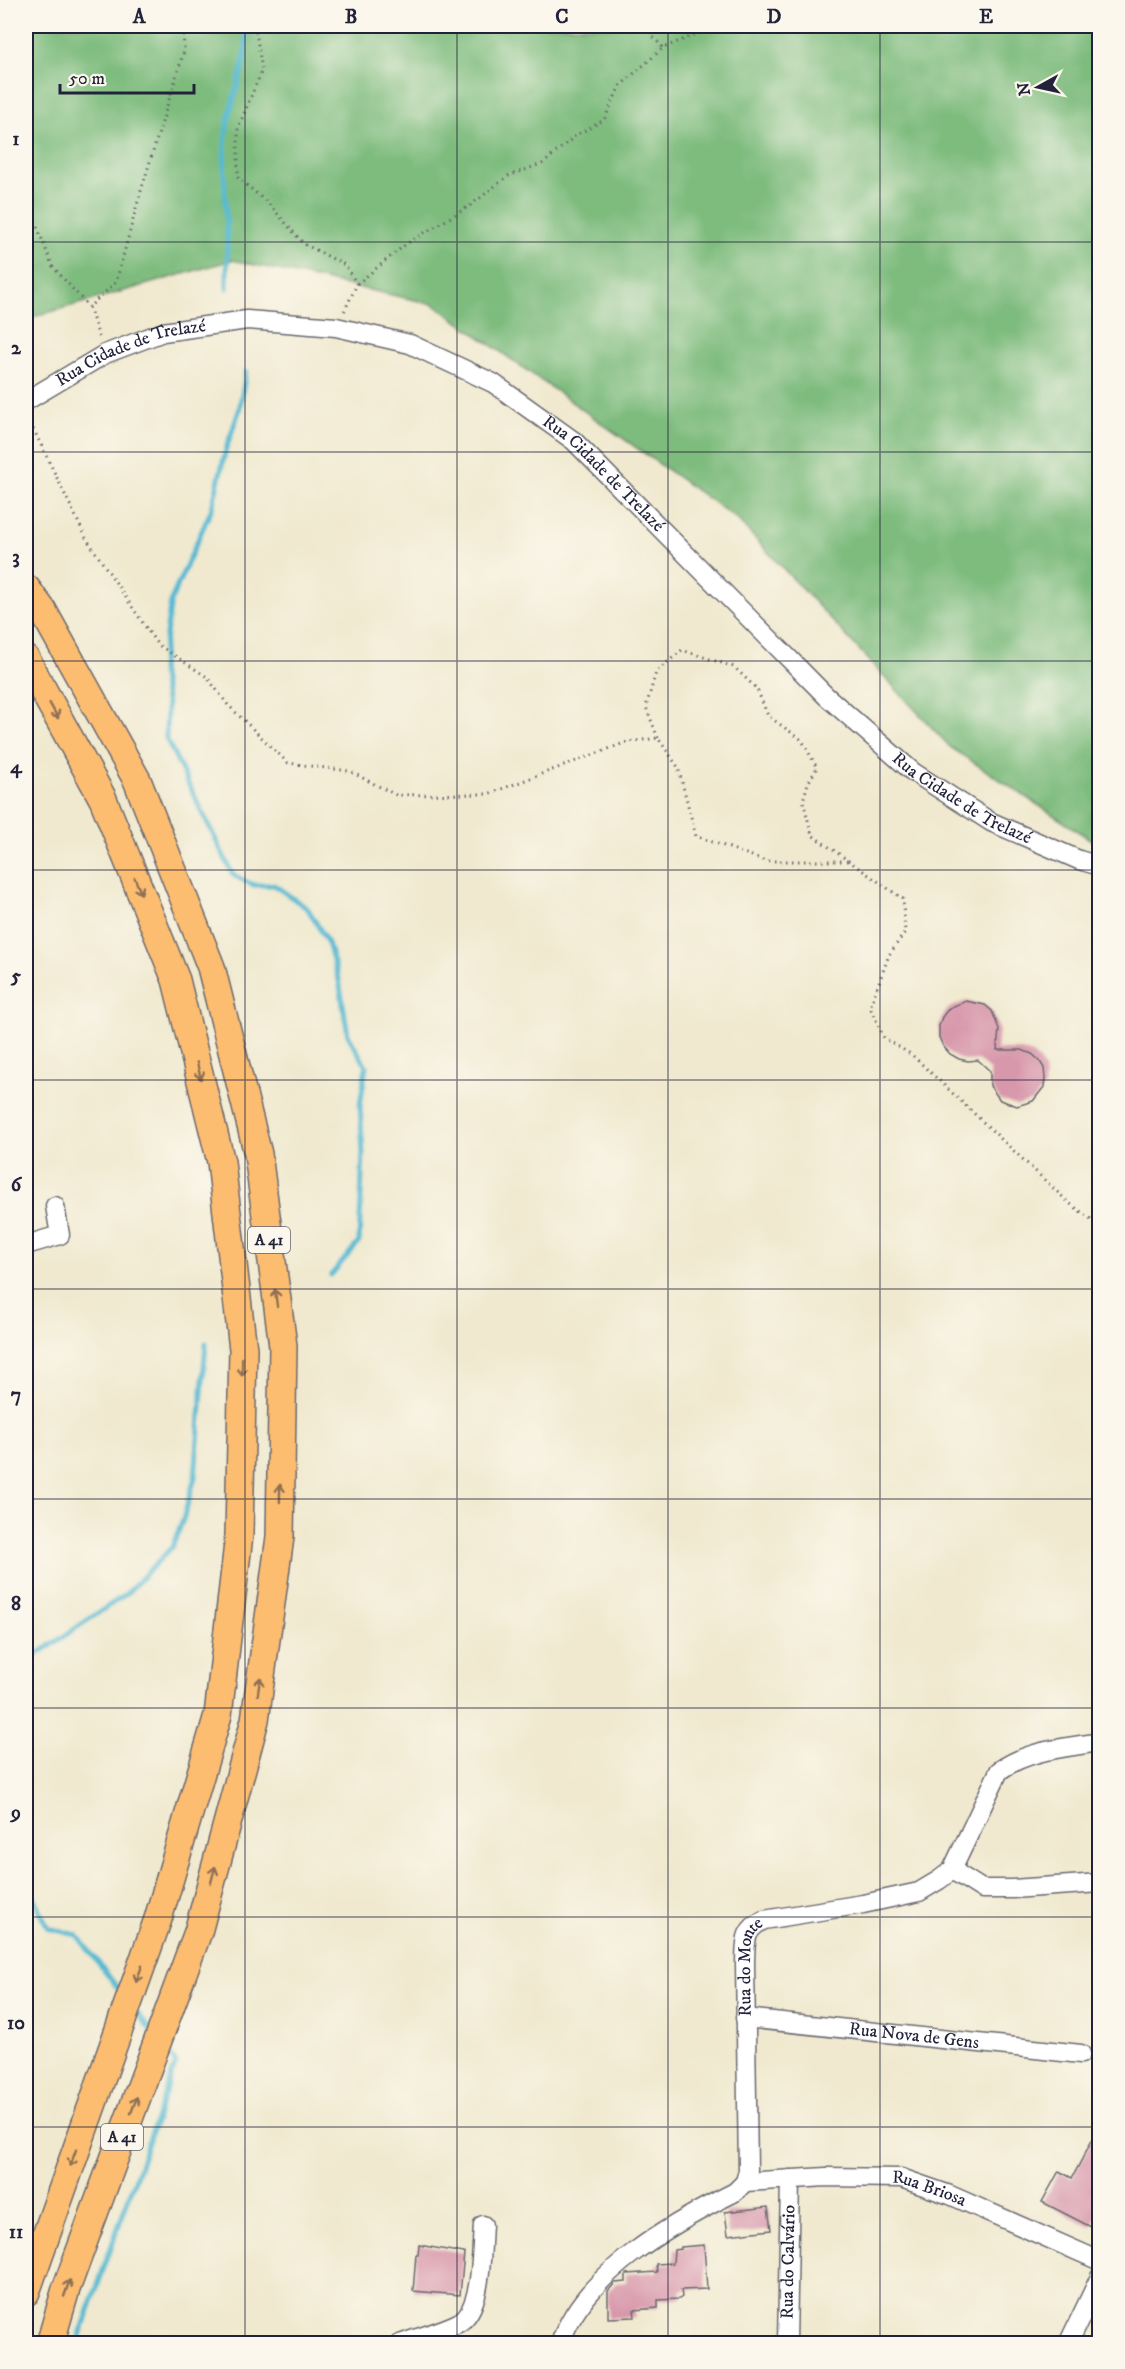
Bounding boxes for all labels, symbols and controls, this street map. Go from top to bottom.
text: A [132,5,147,30]
text: B [345,5,357,30]
text: C [555,5,569,30]
text: D [767,5,782,30]
text: E [979,5,993,30]
scale bar [60,57,194,95]
north arrow [1008,57,1068,117]
text: 50 m [69,68,105,90]
text: N [1013,81,1035,97]
text: 1 [12,127,20,152]
street label: Rua Cidade de Trelazé [52,315,208,392]
text: 2 [11,336,22,361]
street label: Rua Cidade de Trelazé [538,411,669,537]
text: 3 [12,545,20,570]
one-way arrow [49,701,60,719]
street label: Rua Cidade de Trelazé [887,748,1035,849]
text: 4 [10,755,23,780]
one-way arrow [133,876,144,895]
text: 5 [10,964,21,989]
one-way arrow [193,1061,205,1080]
text: 6 [11,1173,23,1198]
road number: A 41 [248,1227,290,1253]
one-way arrow [271,1289,282,1308]
one-way arrow [237,1356,248,1376]
text: 7 [11,1383,21,1408]
one-way arrow [274,1483,286,1503]
text: 8 [11,1592,21,1617]
one-way arrow [254,1677,265,1697]
text: 9 [9,1801,21,1826]
one-way arrow [208,1866,219,1885]
street label: Rua do Monte [734,1912,767,2017]
one-way arrow [132,1964,143,1983]
text: 10 [7,2011,25,2036]
street label: Rua Nova de Gens [848,2018,980,2054]
one-way arrow [129,2096,140,2114]
road number: A 41 [101,2124,143,2150]
one-way arrow [66,2148,77,2166]
street label: Rua Briosa [892,2167,970,2212]
street label: Rua do Calvário [776,2204,801,2319]
text: 11 [9,2220,23,2245]
one-way arrow [62,2279,73,2298]

